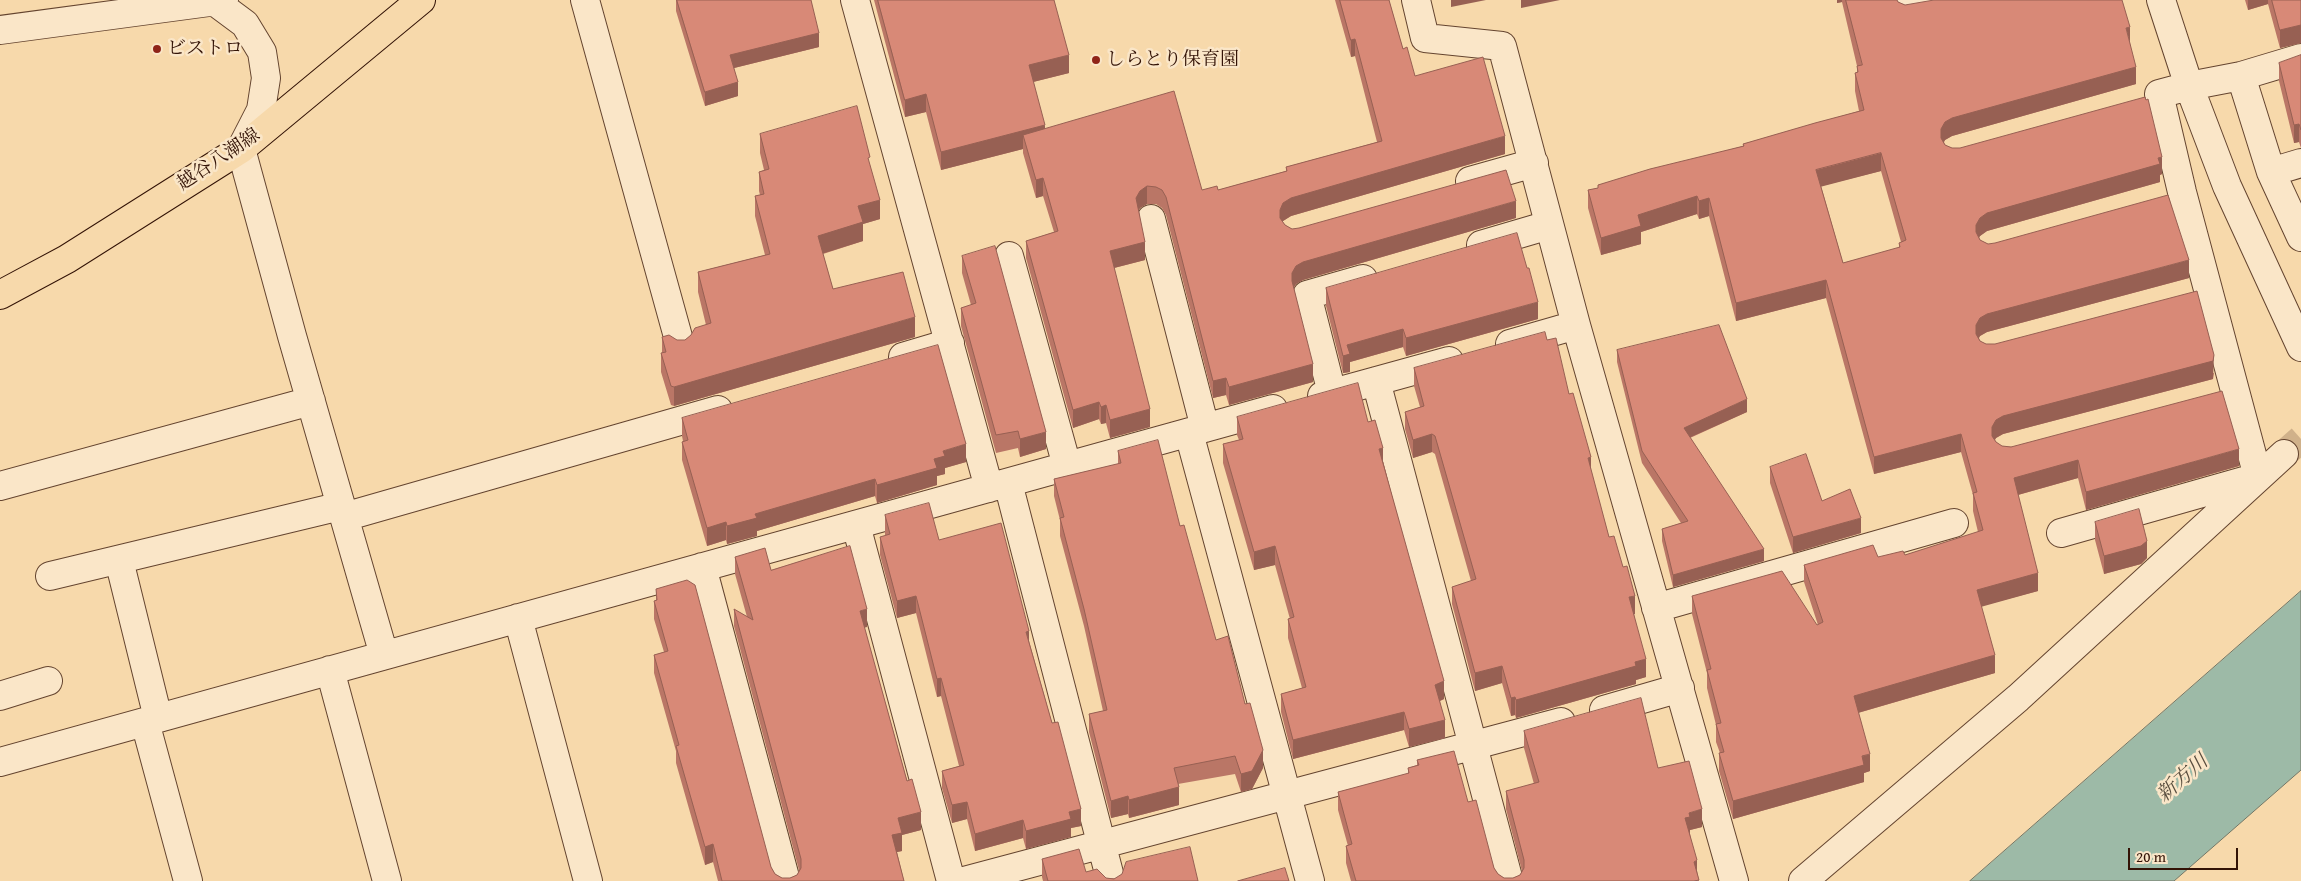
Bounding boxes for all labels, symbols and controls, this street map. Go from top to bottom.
place label: ビストロ [167,38,243,60]
marker: ビストロ [151,43,163,55]
place label: しらとり保育園 [1106,49,1239,71]
marker: しらとり保育園 [1090,54,1102,66]
street label: 越谷八潮線 [173,124,265,196]
water label: 新方川 [2152,750,2214,808]
scale bar [2131,838,2241,870]
text: 20 m [2136,846,2166,867]

